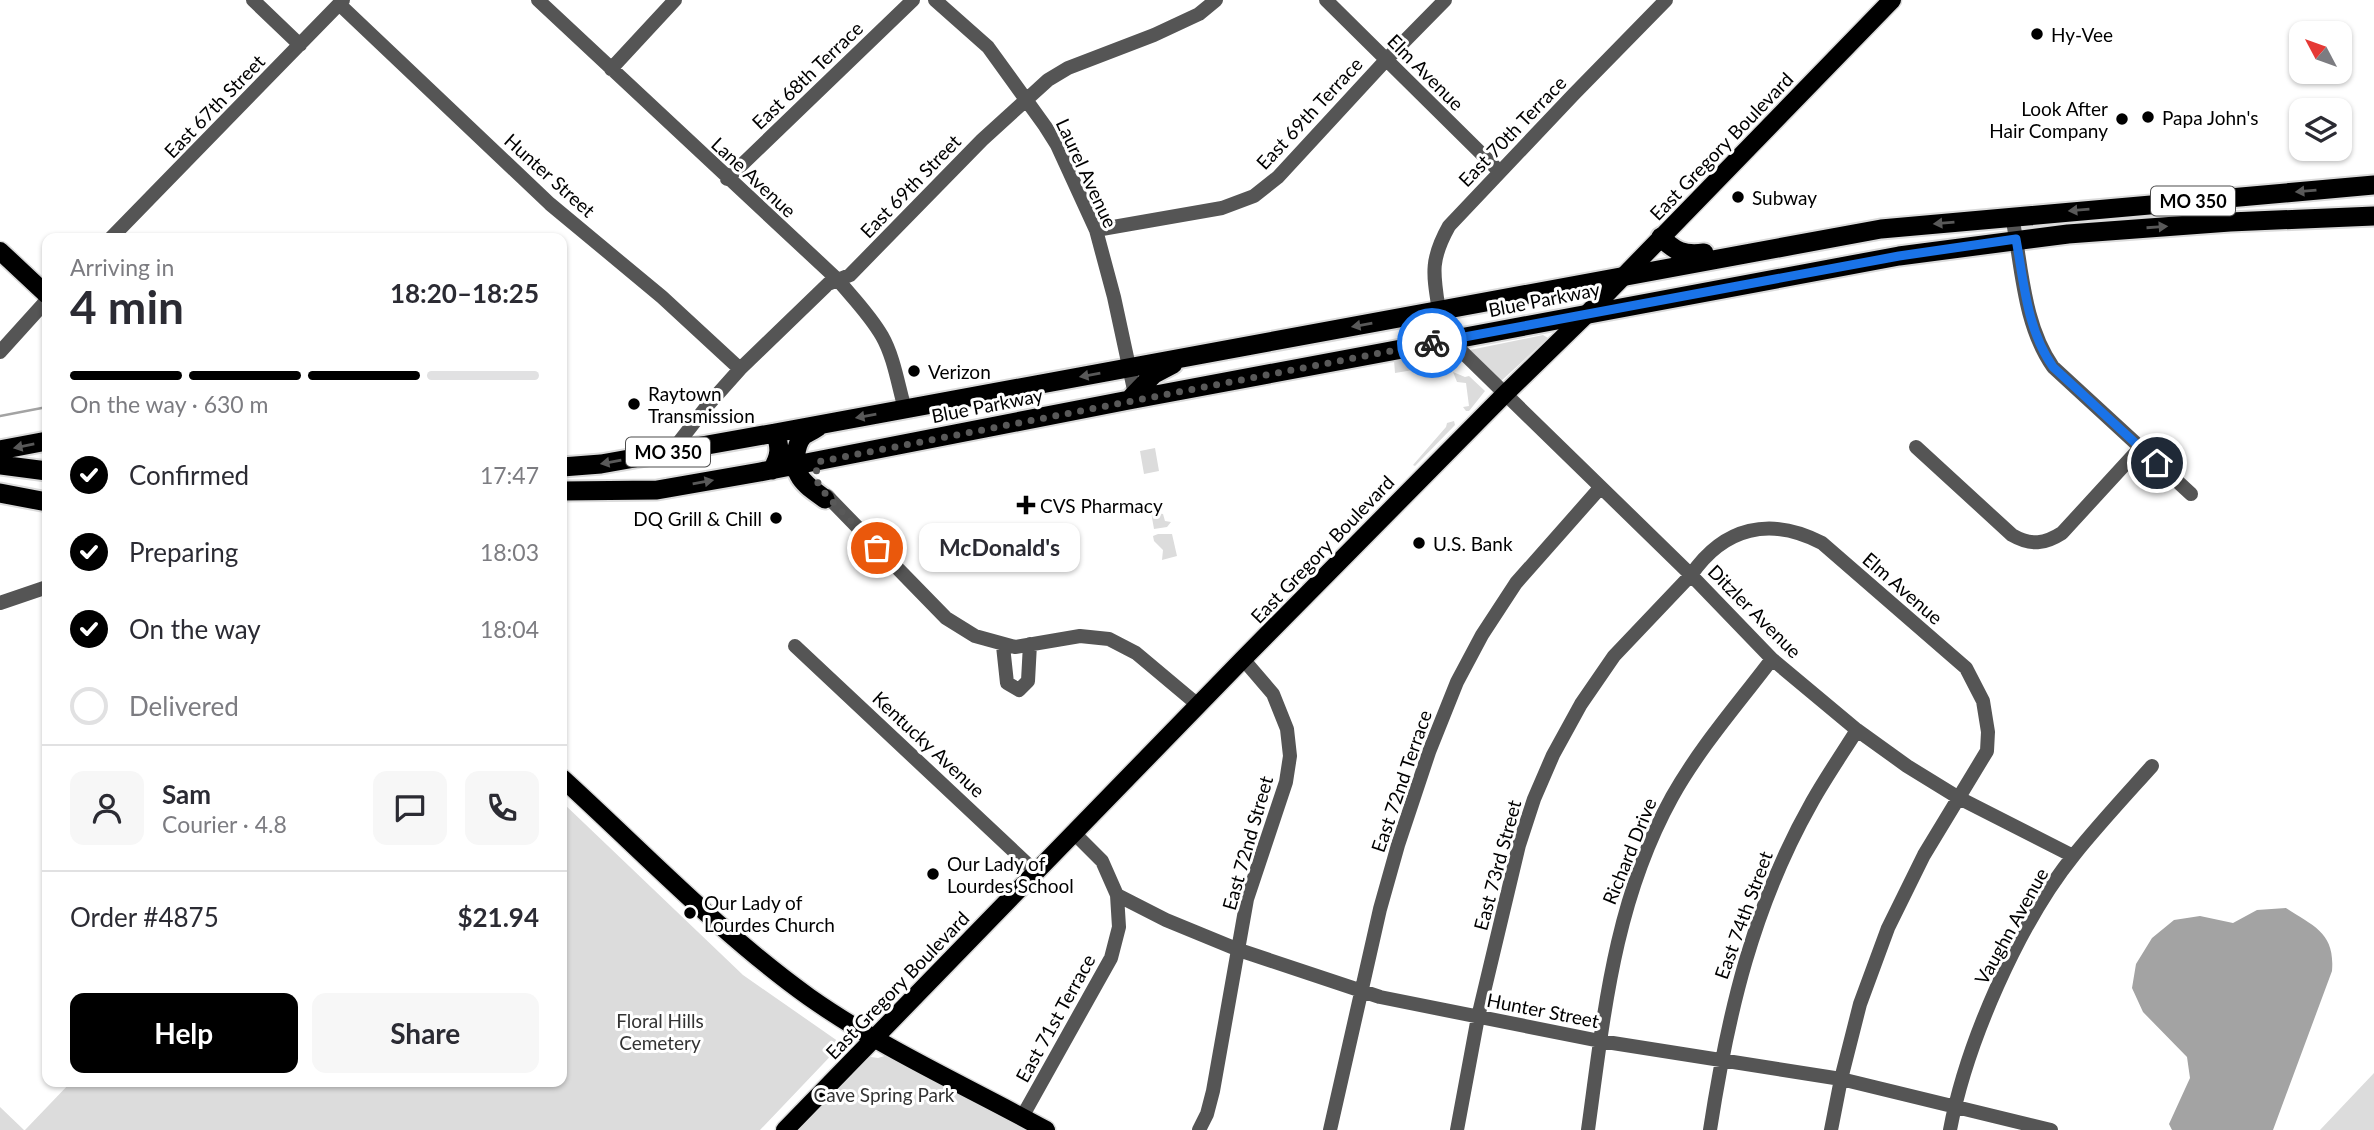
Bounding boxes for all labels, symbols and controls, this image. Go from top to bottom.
street label: East 68th Terrace [747,16,867,134]
north arrow [2289,21,2352,84]
map controls [2289,21,2352,161]
place label: Hy-Vee [2051,23,2113,46]
marker: Hy-Vee [2029,26,2045,42]
street label: Elm Avenue [1383,29,1469,115]
street label: East 67th Street [159,49,269,162]
street label: East 69th Terrace [1251,52,1367,174]
street label: East Gregory Boulevard [1645,67,1797,225]
street label: East 70th Terrace [1453,71,1571,191]
place label: Look After Hair Company [1989,97,2108,142]
button: layers [2289,98,2352,161]
place label: Papa John's [2162,106,2258,129]
marker: Papa John's [2140,109,2156,125]
marker: Look After Hair Company [2114,111,2130,127]
street label: Laurel Avenue [1052,115,1122,231]
street label: Hunter Street [500,128,600,222]
street label: East 69th Street [855,129,965,242]
street label: Lane Avenue [707,132,801,222]
place label: Subway [1752,186,1817,209]
road number: MO 350 [2151,186,2235,216]
one-way arrow [2295,186,2317,197]
marker: Subway [1730,189,1746,205]
one-way arrow [2068,205,2090,216]
one-way arrow [1933,217,1955,228]
one-way arrow [2147,221,2169,232]
text: Arriving in [70,253,174,281]
text: 18:20–18:25 [390,277,539,309]
street label: Blue Parkway [1486,277,1602,321]
text: 4 min [70,279,184,334]
courier [1397,308,1467,378]
one-way arrow [1351,320,1373,331]
icon: bike [1413,324,1451,362]
place label: Verizon [928,360,991,383]
marker: Verizon [906,363,922,379]
one-way arrow [1079,370,1101,381]
place label: Raytown Transmission [648,382,755,427]
street label: Blue Parkway [929,383,1045,427]
text: On the way · 630 m [70,390,269,418]
marker: Raytown Transmission [626,396,642,412]
one-way arrow [855,411,877,422]
pin [2127,433,2187,493]
road number: MO 350 [626,438,710,466]
one-way arrow [13,441,35,452]
icon: home [2138,444,2176,482]
icon: check [70,456,108,494]
one-way arrow [600,457,622,468]
text: Confirmed [129,459,249,491]
text: 17:47 [480,461,539,489]
street label: East Gregory Boulevard [1246,470,1398,628]
one-way arrow [692,476,714,487]
place label: CVS Pharmacy [1040,494,1163,517]
marker: CVS Pharmacy [1018,497,1034,513]
place label: DQ Grill & Chill [633,507,762,530]
marker: DQ Grill & Chill [768,510,784,526]
pin [847,518,907,578]
callout: McDonald's [919,524,1080,572]
icon: bag [858,529,896,567]
place label: U.S. Bank [1433,532,1513,555]
icon: check [70,533,108,571]
text: McDonald's [939,533,1060,561]
marker: U.S. Bank [1411,535,1427,551]
text: Preparing [129,536,238,568]
text: 18:03 [480,538,539,566]
street label: Elm Avenue [1858,547,1948,629]
street label: Ditzler Avenue [1704,560,1806,662]
icon: check [70,610,108,648]
text: On the way [129,613,261,645]
text: 18:04 [480,615,539,643]
street label: Kentucky Avenue [868,686,990,802]
text: Delivered [129,690,239,722]
street label: East 72nd Terrace [1366,707,1436,855]
button: person [70,771,144,845]
button: chat [373,771,447,845]
button: phone [465,771,539,845]
street label: East 72nd Street [1217,773,1277,913]
text: Sam [162,778,211,810]
street label: Richard Drive [1597,794,1661,908]
street label: East 73rd Street [1469,797,1526,933]
text: Courier · 4.8 [162,810,287,838]
street label: East 74th Street [1709,848,1777,982]
place label: Our Lady of Lourdes School [947,852,1074,897]
street label: Vaughn Avenue [1969,864,2053,988]
marker: Our Lady of Lourdes School [925,866,941,882]
place label: Our Lady of Lourdes Church [704,891,835,936]
text: Order #4875 [70,901,219,933]
text: $21.94 [457,901,539,933]
marker: Our Lady of Lourdes Church [682,905,698,921]
street label: East Gregory Boulevard [821,906,973,1064]
street label: East 71st Terrace [1010,950,1100,1086]
street label: Hunter Street [1485,988,1601,1032]
button: Help [70,993,298,1073]
button: Share [312,993,539,1073]
park label: Floral Hills Cemetery [616,1009,704,1054]
park label: Cave Spring Park [813,1083,955,1106]

